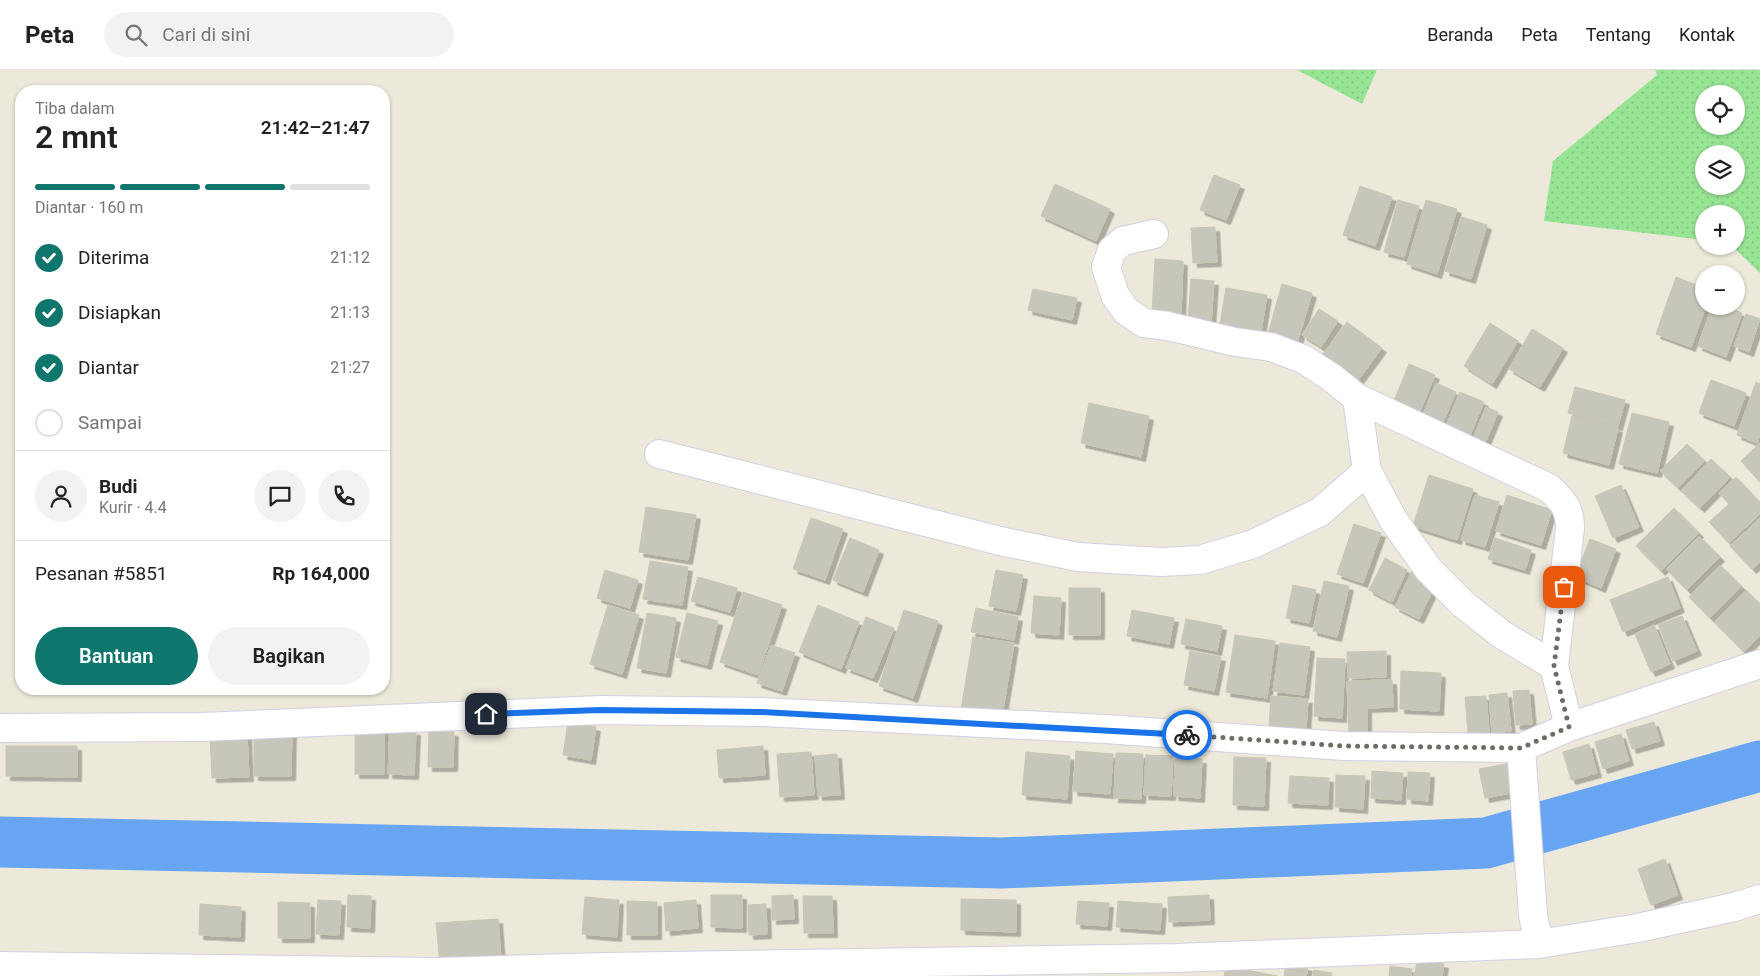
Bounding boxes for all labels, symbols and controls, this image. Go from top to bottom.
search box [104,12,454,57]
text: Peta [25,21,74,49]
icon: search [122,21,150,49]
text: Cari di sini [162,23,250,46]
text: Beranda [1427,24,1493,45]
text: Peta [1521,24,1558,45]
text: Tentang [1586,24,1651,45]
text: Kontak [1679,24,1735,45]
map controls [1695,85,1745,315]
button: locate [1695,85,1745,135]
text: Tiba dalam [35,99,114,118]
text: 21:42–21:47 [261,116,370,139]
text: 2 mnt [35,118,118,156]
button: layers [1695,145,1745,195]
text: Diantar · 160 m [35,198,143,217]
button: + [1695,205,1745,255]
icon: check [35,244,63,272]
text: Diterima [78,246,149,269]
text: 21:12 [330,248,370,267]
button: − [1695,265,1745,315]
icon: check [35,299,63,327]
text: Disiapkan [78,301,161,324]
text: 21:13 [330,303,370,322]
icon: check [35,354,63,382]
text: Diantar [78,356,139,379]
text: 21:27 [330,358,370,377]
text: Sampai [78,411,142,434]
button: person [35,470,87,522]
button: chat [254,470,306,522]
button: phone [318,470,370,522]
text: Budi [99,475,138,498]
text: Kurir · 4.4 [99,498,167,517]
text: Pesanan #5851 [35,562,168,585]
text: Rp 164,000 [272,562,370,585]
pin [1543,566,1585,608]
icon: bag [1550,573,1578,601]
button: Bantuan [35,627,198,685]
button: Bagikan [208,627,370,685]
pin [465,693,507,735]
icon: home [472,700,500,728]
courier [1162,710,1212,760]
icon: bike [1173,721,1201,749]

